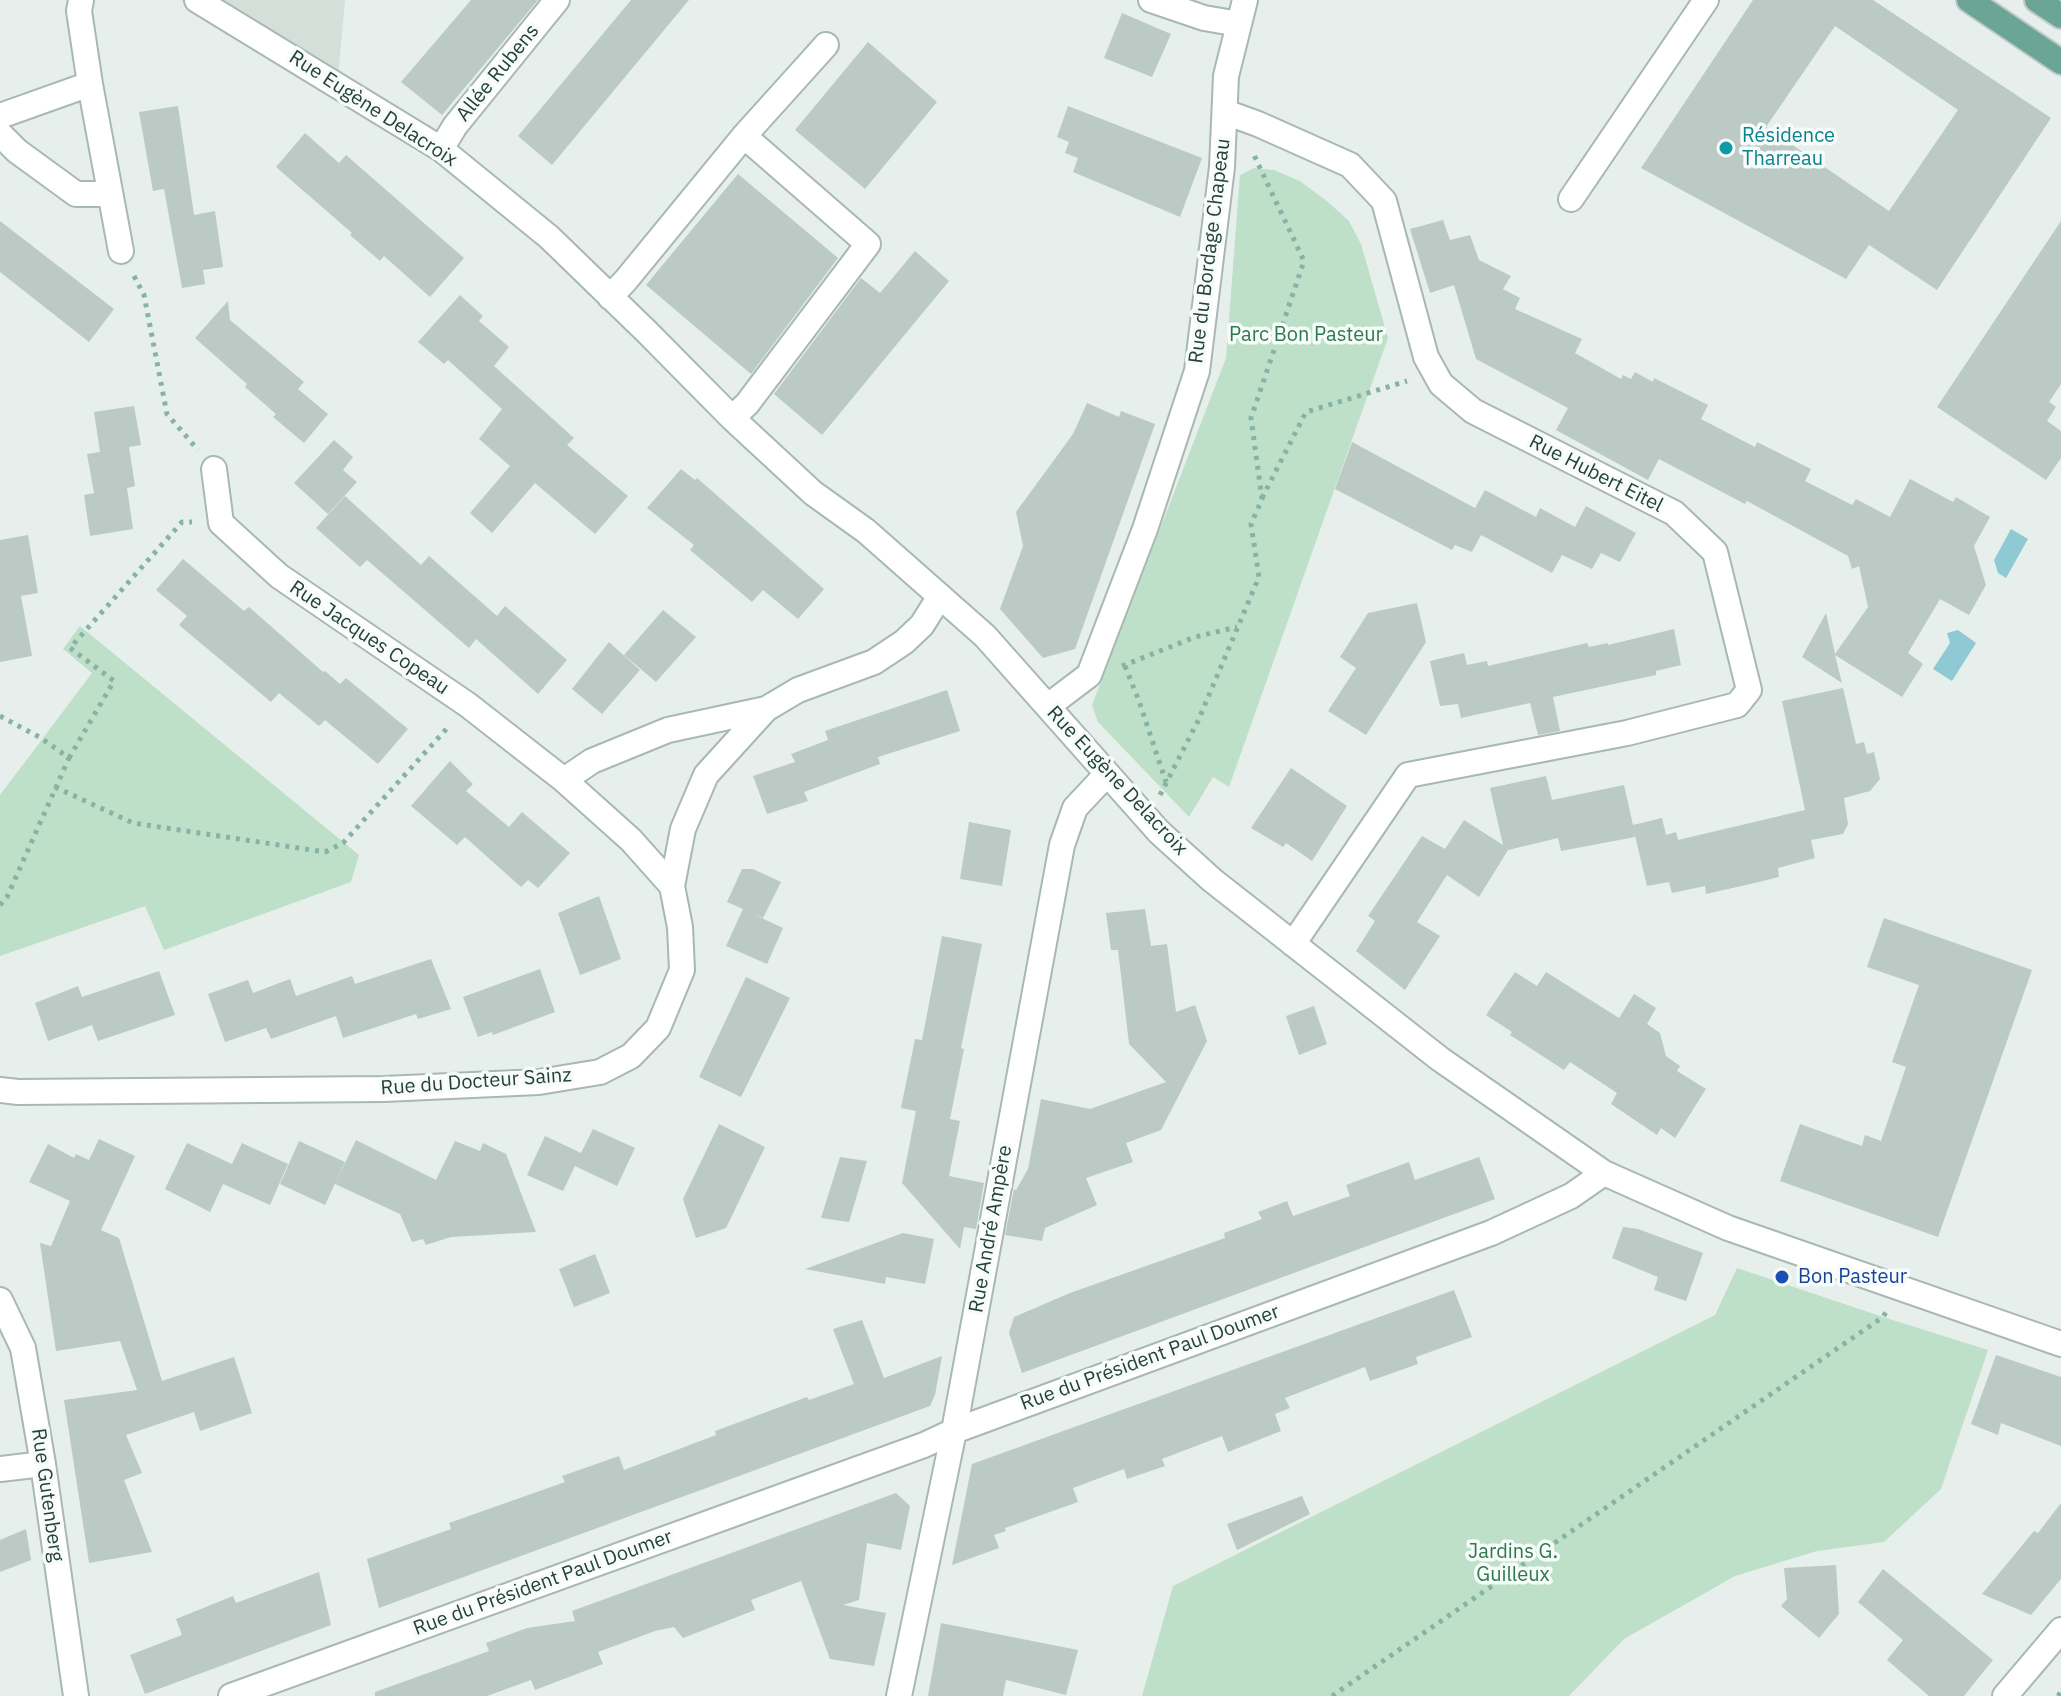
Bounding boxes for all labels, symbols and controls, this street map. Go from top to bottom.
street label: Allée Rubens [452,20,544,126]
street label: Rue Eugène Delacroix [284,46,462,172]
place label: Résidence Tharreau [1742,124,1835,171]
street label: Rue du Bordage Chapeau [1184,137,1236,365]
marker: Résidence Tharreau [1717,139,1735,157]
park label: Parc Bon Pasteur [1229,323,1383,347]
street label: Rue Hubert Eitel [1525,430,1667,518]
street label: Rue Jacques Copeau [285,576,453,700]
street label: Rue Eugène Delacroix [1042,701,1192,861]
street label: Rue du Docteur Sainz [380,1063,572,1101]
street label: Rue André Ampère [964,1143,1018,1315]
place label: Bon Pasteur [1798,1265,1907,1289]
marker: Bon Pasteur [1773,1268,1791,1286]
street label: Rue du Président Paul Doumer [1017,1300,1283,1416]
street label: Rue Gutenberg [26,1427,68,1563]
street label: Rue du Président Paul Doumer [410,1525,676,1641]
park label: Jardins G. Guilleux [1468,1540,1558,1587]

